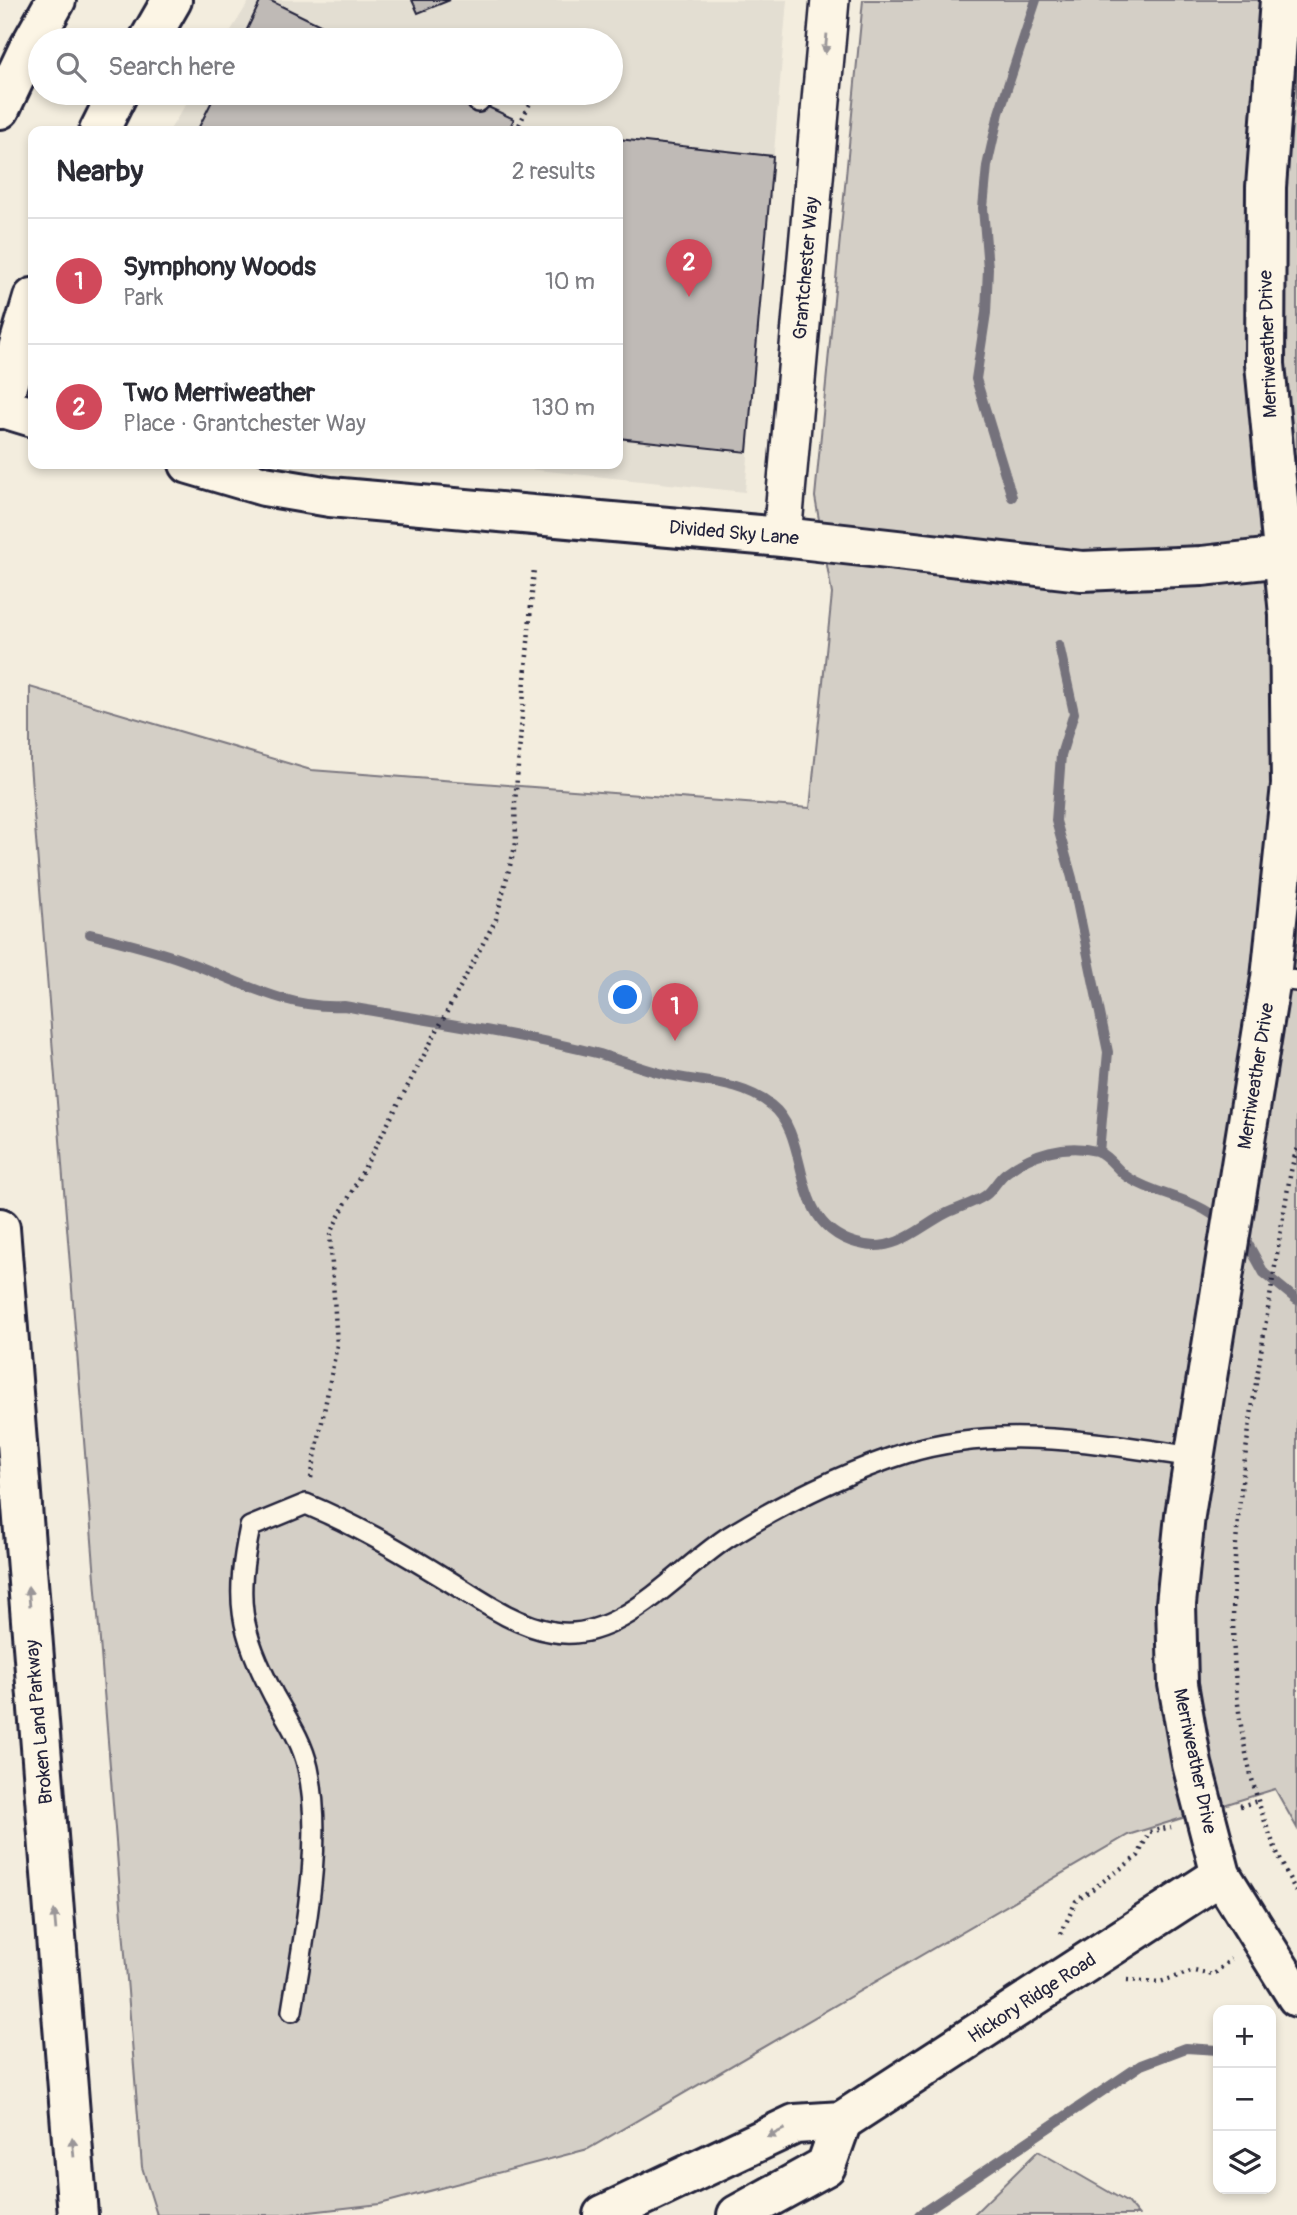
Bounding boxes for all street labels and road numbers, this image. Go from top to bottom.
street label: Grantchester Way [788,196,824,340]
street label: Merriweather Drive [1253,269,1283,418]
street label: Divided Sky Lane [668,515,801,551]
street label: Merriweather Drive [1233,1000,1280,1151]
street label: Broken Land Parkway [20,1639,58,1805]
street label: Merriweather Drive [1168,1686,1222,1836]
street label: Hickory Ridge Road [963,1948,1101,2048]

